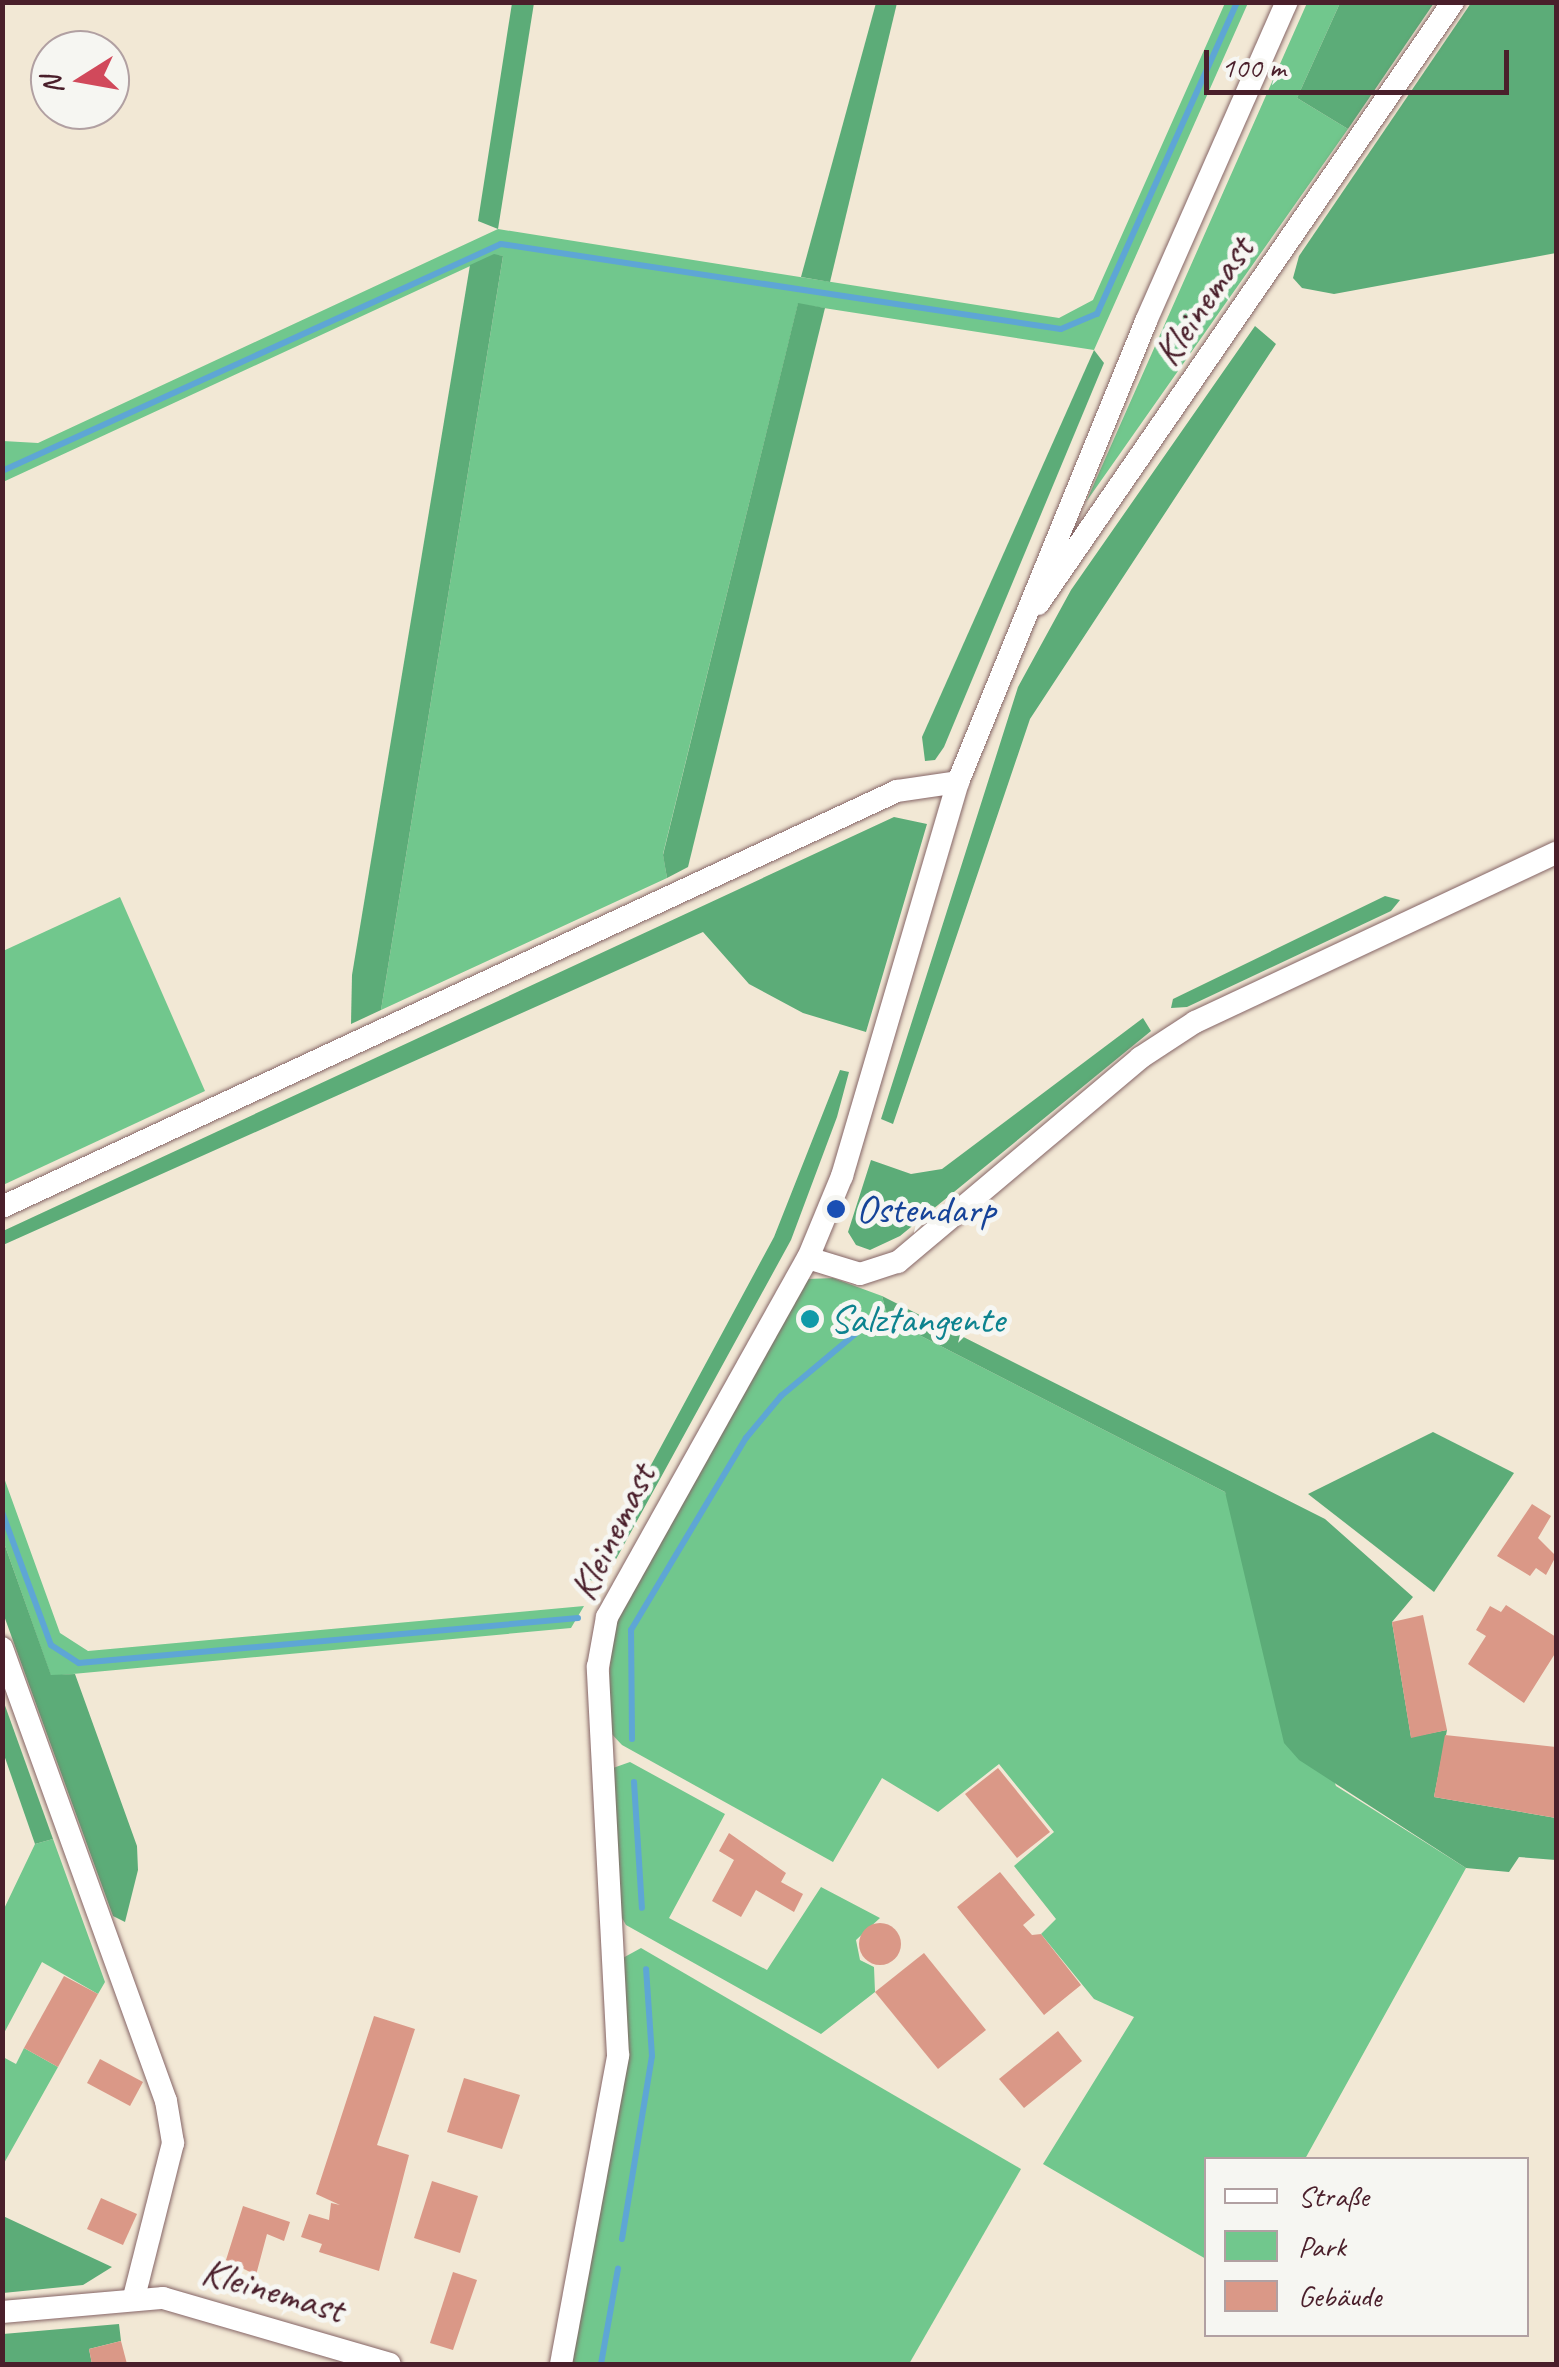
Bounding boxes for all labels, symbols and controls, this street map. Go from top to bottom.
north arrow [30,30,130,130]
scale bar [1209,30,1514,92]
text: 100 m [1221,48,1286,86]
text: N [33,74,71,97]
street label: Kleinemast [1142,227,1264,375]
place label: Ostendarp [856,1185,995,1233]
marker: Ostendarp [825,1198,847,1220]
place label: Salztangente [830,1295,1005,1343]
marker: Salztangente [799,1308,821,1330]
street label: Kleinemast [559,1456,665,1608]
legend [1204,2157,1529,2337]
text: Straße [1298,2177,1369,2215]
text: Park [1298,2227,1346,2265]
street label: Kleinemast [197,2247,349,2333]
text: Gebäude [1298,2277,1381,2315]

